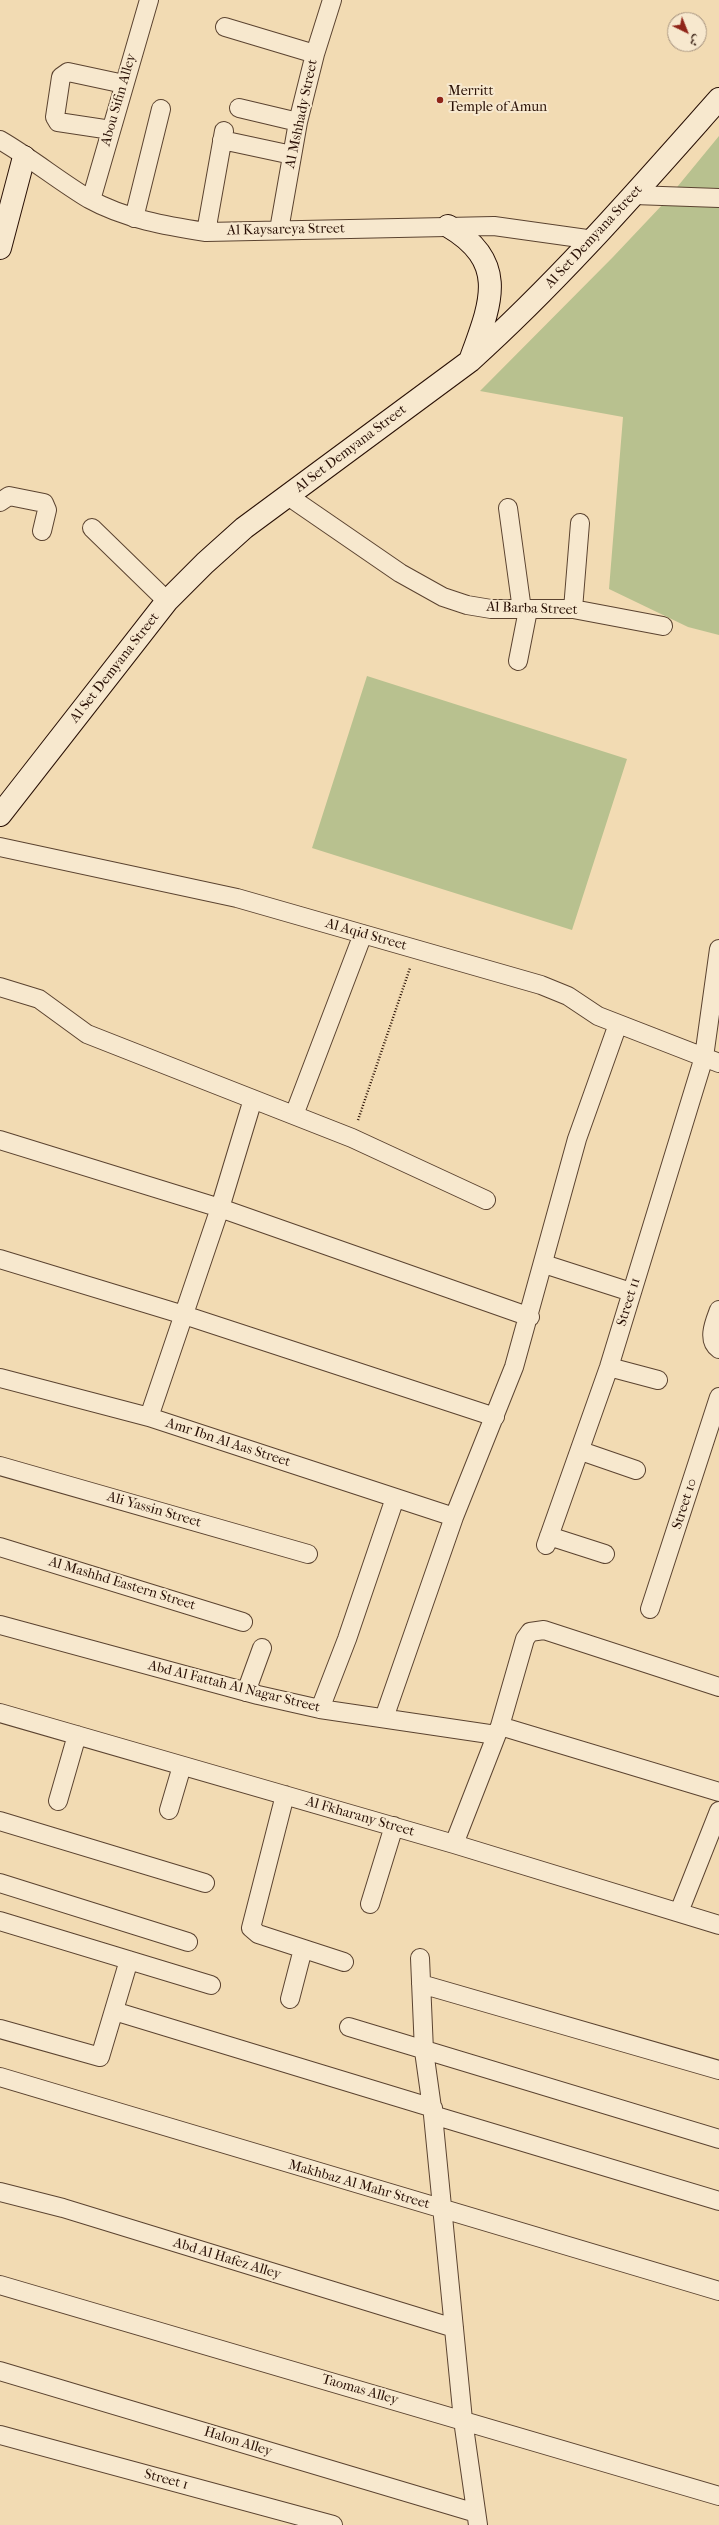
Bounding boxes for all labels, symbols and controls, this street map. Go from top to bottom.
north arrow [667,12,707,52]
text: ش [686,32,703,49]
street label: Abou Sifin Alley [98,52,140,148]
street label: Al Mshhady Street [282,58,322,170]
place label: Merritt Temple of Amun [448,84,547,116]
marker: Merritt Temple of Amun [435,95,445,105]
street label: Al Set Demyana Street [542,182,646,292]
street label: Al Kaysareya Street [227,221,345,239]
street label: Al Set Demyana Street [292,402,410,496]
street label: Al Barba Street [486,599,578,619]
street label: Al Set Demyana Street [67,610,163,726]
street label: Al Aqid Street [323,915,409,955]
street label: Street 11 [614,1276,644,1328]
street label: Amr Ibn Al Aas Street [164,1415,292,1471]
street label: Street 10 [669,1476,701,1532]
street label: Ali Yassin Street [105,1488,203,1532]
street label: Al Mashhd Eastern Street [46,1554,198,1614]
street label: Abd Al Fattah Al Nagar Street [146,1657,322,1717]
street label: Al Fkharany Street [304,1793,416,1841]
street label: Makhbaz Al Mahr Street [286,2157,432,2213]
street label: Abd Al Hafez Alley [171,2235,283,2283]
street label: Taomas Alley [320,2371,400,2409]
street label: Halon Alley [202,2424,274,2460]
street label: Street 1 [142,2466,190,2494]

